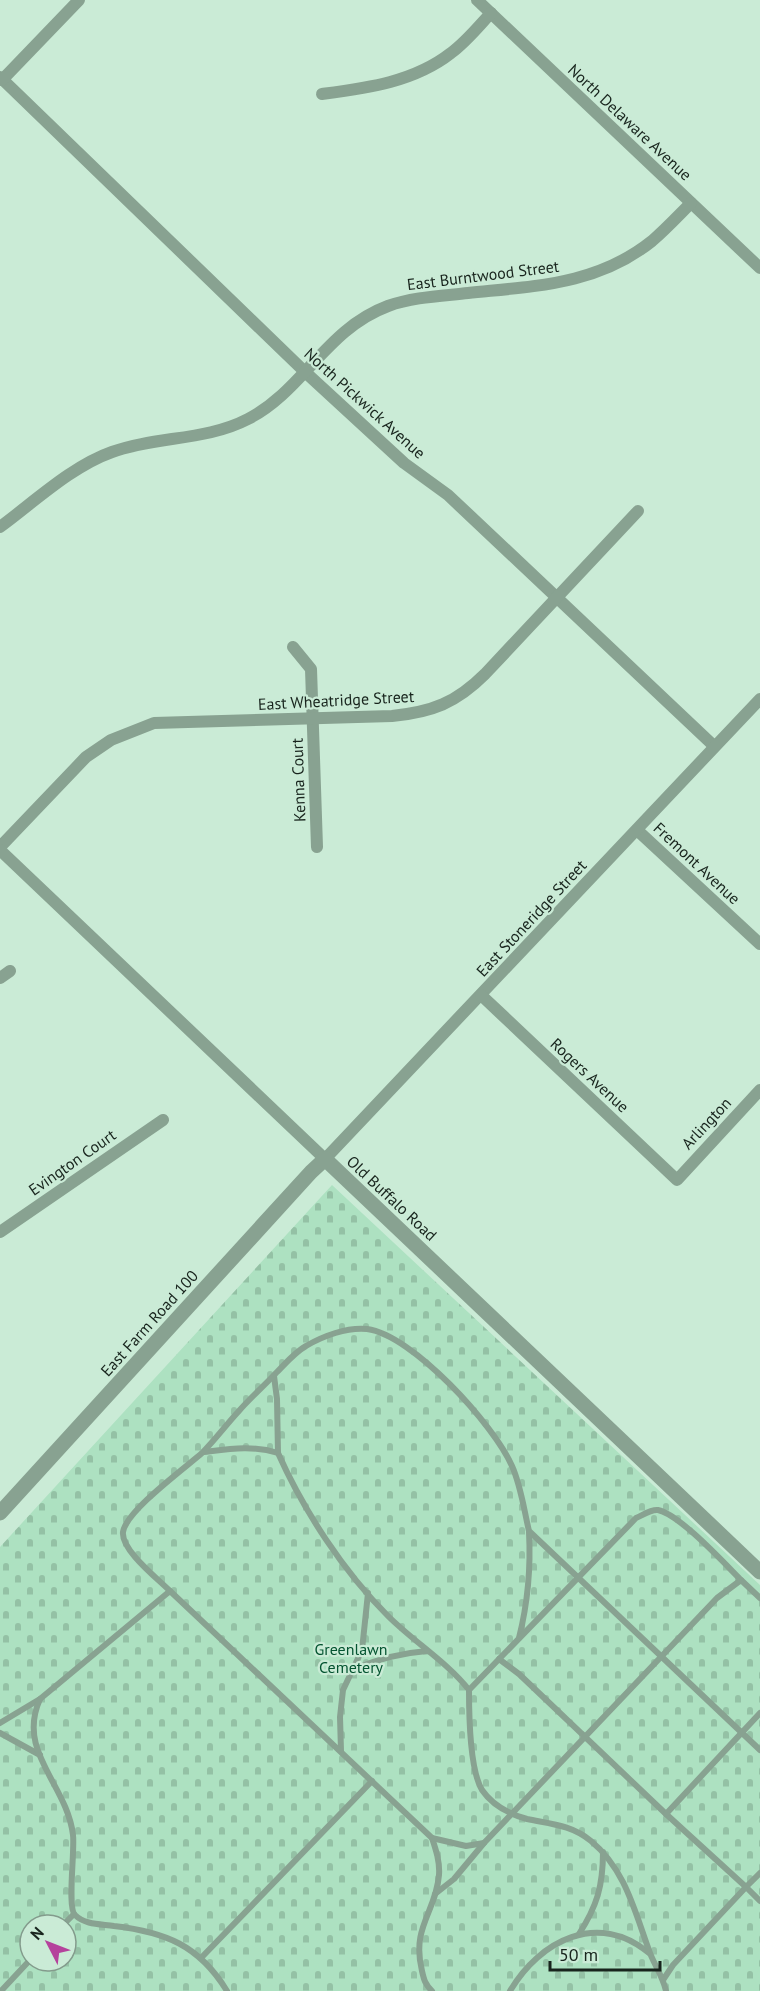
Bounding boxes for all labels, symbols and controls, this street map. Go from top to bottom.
street label: North Delaware Avenue [564,59,696,185]
street label: East Burntwood Street [406,256,561,294]
street label: North Pickwick Avenue [300,343,430,463]
street label: East Wheatridge Street [257,686,415,714]
street label: Kenna Court [287,737,309,822]
street label: Fremont Avenue [649,818,745,908]
street label: East Stoneridge Street [472,855,591,981]
street label: Rogers Avenue [547,1034,633,1116]
street label: Arlington [677,1093,735,1153]
street label: Evington Court [25,1124,120,1199]
street label: Old Buffalo Road [343,1151,441,1245]
street label: East Farm Road 100 [96,1266,202,1380]
park label: Greenlawn Cemetery [314,1639,388,1677]
north arrow [18,1913,78,1973]
text: N [26,1922,48,1944]
scale bar [550,1934,660,1972]
text: 50 m [559,1943,598,1966]

